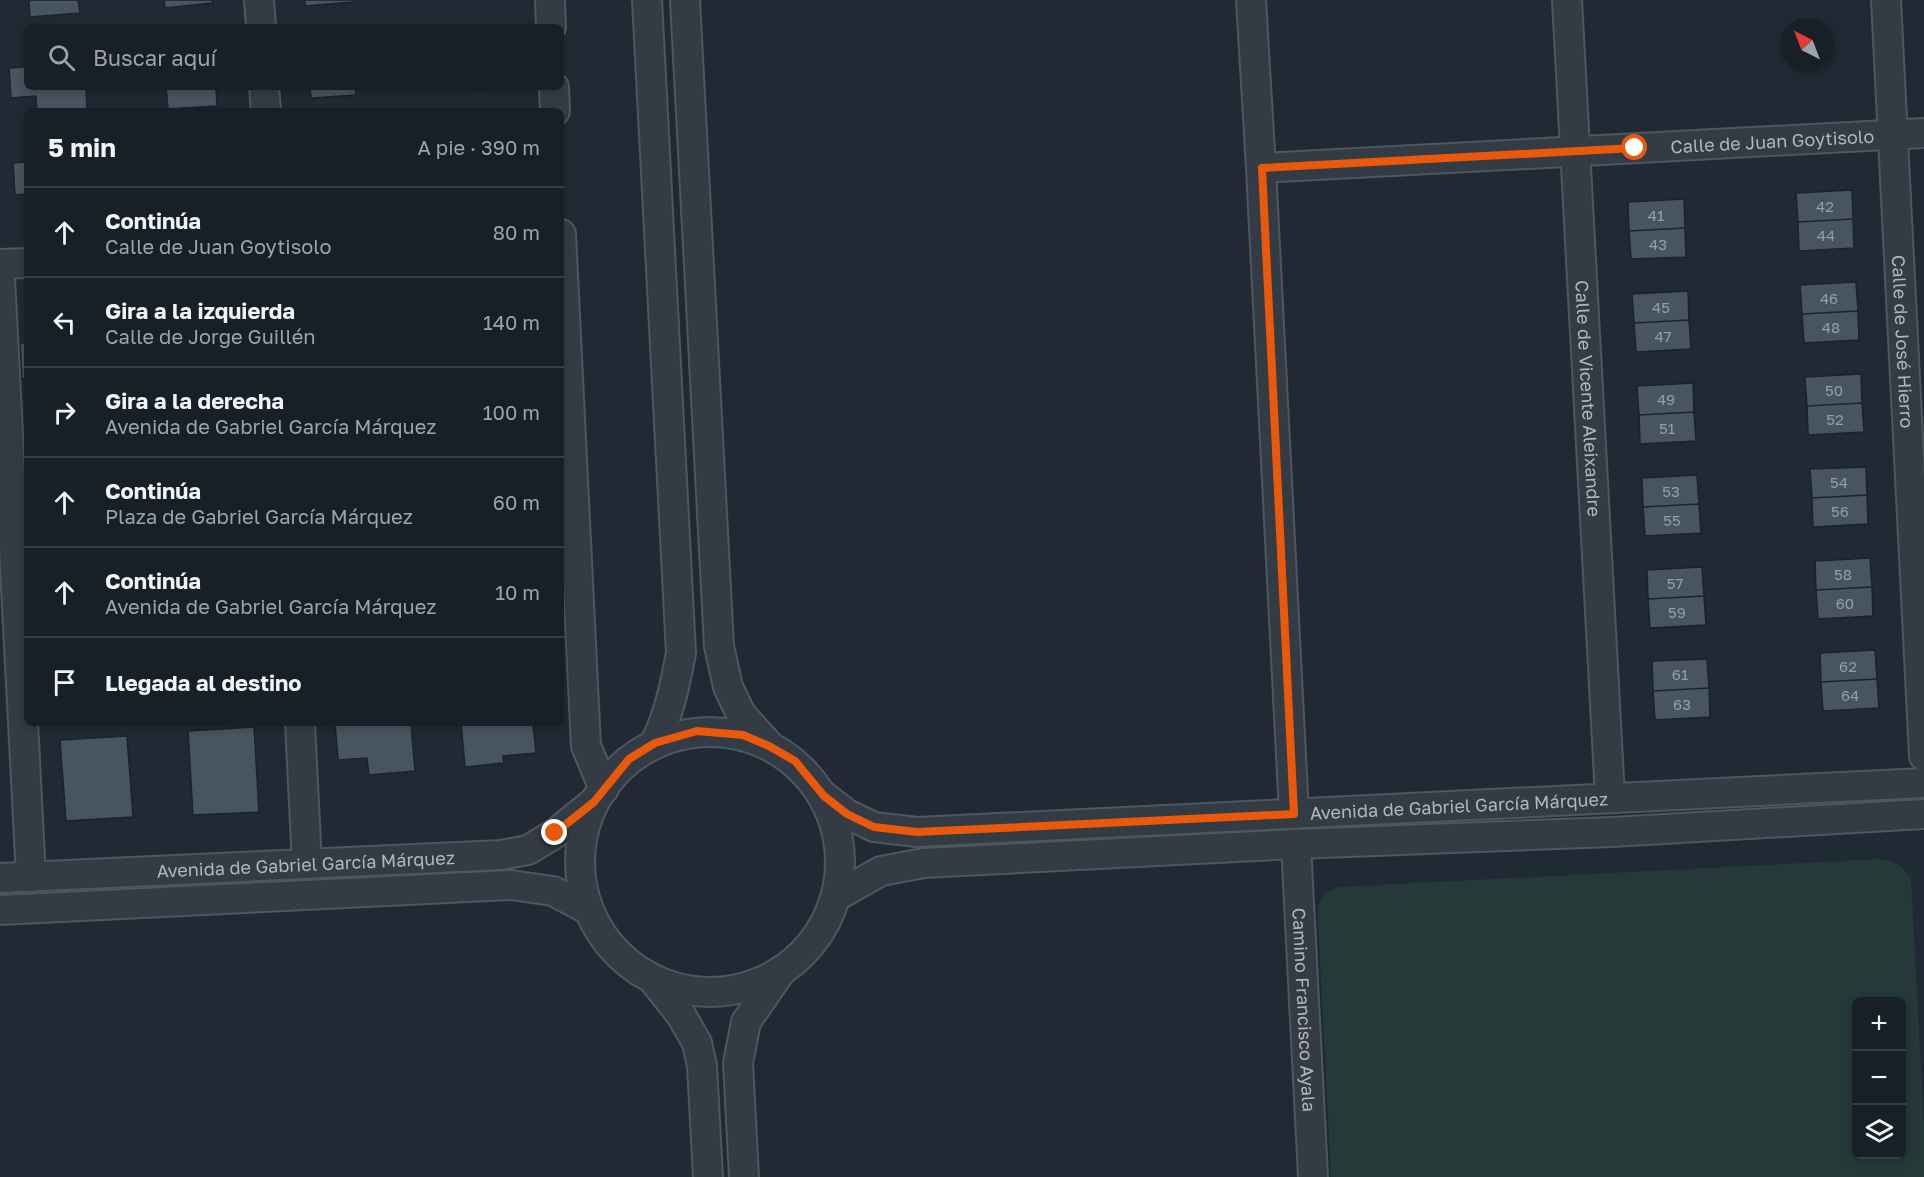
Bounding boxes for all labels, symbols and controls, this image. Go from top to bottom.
north arrow [1780,18,1834,72]
search box [24,24,564,90]
icon: search [45,41,78,74]
text: Buscar aquí [93,44,216,71]
street label: Calle de Juan Goytisolo [1670,125,1875,157]
text: 5 min [48,132,116,163]
route start [1621,134,1647,160]
text: A pie · 390 m [417,135,540,159]
house number: 42 [1816,197,1834,215]
house number: 41 [1648,206,1664,224]
text: Continúa [105,207,201,234]
icon: ahead [48,216,81,249]
text: 80 m [493,220,540,244]
house number: 44 [1817,226,1835,244]
text: Calle de Juan Goytisolo [105,234,331,258]
house number: 43 [1649,235,1667,253]
street label: Calle de José Hierro [1888,254,1919,429]
street label: Calle de Vicente Aleixandre [1571,280,1606,517]
house number: 46 [1820,289,1838,307]
text: Gira a la izquierda [105,297,295,324]
house number: 45 [1652,298,1670,316]
icon: left [48,306,81,339]
text: 140 m [483,310,540,334]
house number: 48 [1822,318,1840,336]
text: Calle de Jorge Guillén [105,324,316,348]
house number: 47 [1654,327,1672,345]
house number: 50 [1825,381,1843,399]
text: Gira a la derecha [105,387,284,414]
house number: 49 [1657,390,1675,408]
icon: right [48,396,81,429]
text: 100 m [483,400,540,424]
house number: 52 [1826,410,1844,428]
text: Avenida de Gabriel García Márquez [105,414,436,438]
house number: 51 [1659,419,1675,437]
house number: 54 [1830,473,1848,491]
text: Continúa [105,477,201,504]
house number: 53 [1662,482,1680,500]
icon: ahead [48,486,81,519]
text: 60 m [493,490,540,514]
house number: 56 [1831,502,1849,520]
text: Plaza de Gabriel García Márquez [105,504,413,528]
house number: 55 [1663,511,1681,529]
house number: 58 [1834,565,1852,583]
text: Continúa [105,567,201,594]
house number: 57 [1667,574,1683,592]
icon: ahead [48,576,81,609]
text: 10 m [495,580,540,604]
text: Avenida de Gabriel García Márquez [105,594,436,618]
house number: 60 [1836,594,1854,612]
house number: 59 [1668,603,1686,621]
house number: 62 [1839,657,1857,675]
house number: 61 [1672,665,1688,683]
icon: arrive [48,666,81,699]
text: Llegada al destino [105,669,302,696]
house number: 64 [1841,686,1859,704]
house number: 63 [1673,695,1691,713]
street label: Avenida de Gabriel García Márquez [1309,787,1609,824]
route end [541,819,567,845]
street label: Avenida de Gabriel García Márquez [156,846,455,882]
street label: Camino Francisco Ayala [1288,907,1321,1112]
map controls [1852,997,1906,1159]
button: + [1852,997,1906,1051]
button: − [1852,1051,1906,1105]
button: layers [1852,1105,1906,1159]

